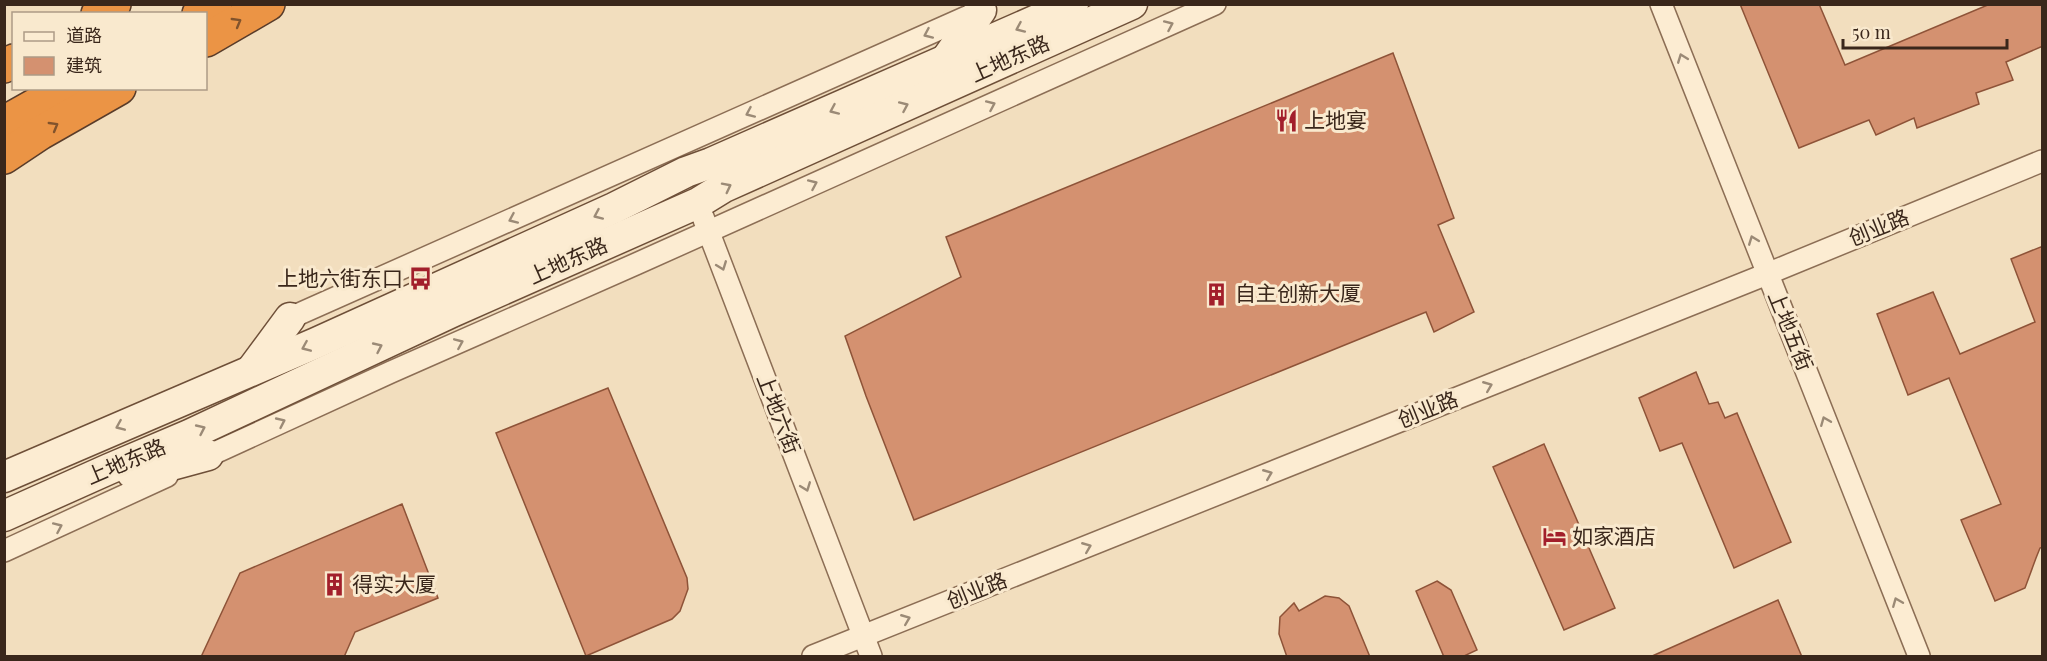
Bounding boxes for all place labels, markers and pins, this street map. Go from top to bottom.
place label: 上地宴 [1304,105,1367,133]
restaurant icon: 上地宴 [1273,108,1299,134]
place label: 上地六街东口 [277,263,403,291]
bus stop icon: 上地六街东口 [408,266,434,292]
place label: 自主创新大厦 [1235,278,1361,306]
building icon: 自主创新大厦 [1204,281,1230,307]
place label: 如家酒店 [1572,521,1656,549]
hotel icon: 如家酒店 [1541,524,1567,550]
place label: 得实大厦 [352,569,436,597]
building icon: 得实大厦 [321,572,347,598]

